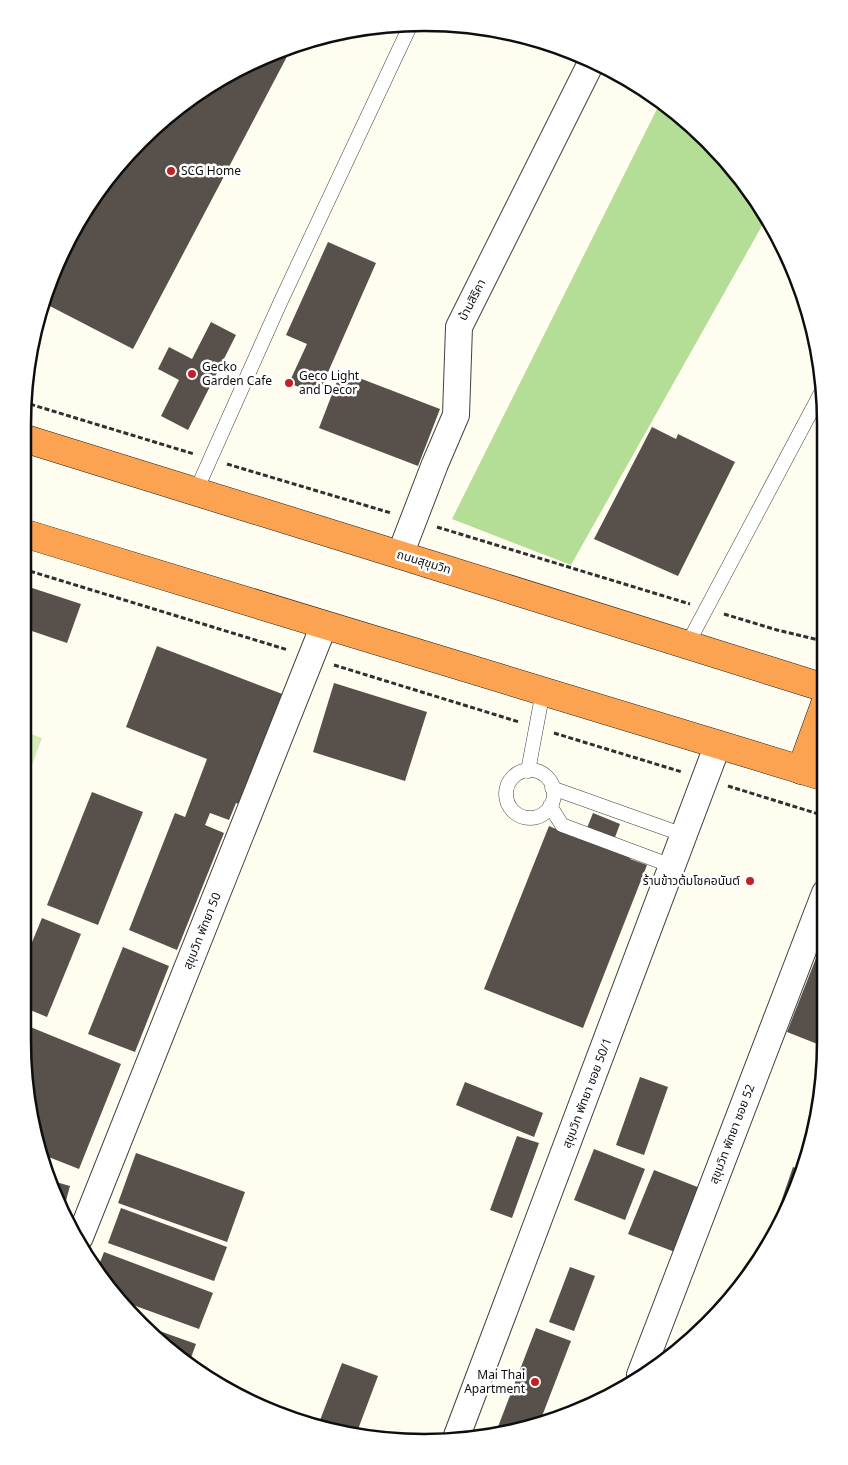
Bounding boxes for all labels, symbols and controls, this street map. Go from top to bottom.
place label: SCG Home [181,162,241,180]
marker: SCG Home [165,165,177,177]
street label: บ้านสิริคา [454,276,490,324]
place label: Gecko Garden Cafe [202,358,272,390]
place label: Geco Light and Decor [299,367,360,399]
marker: Gecko Garden Cafe [186,368,198,380]
marker: Geco Light and Decor [283,377,295,389]
street label: ถนนสุขุมวิท [395,545,453,579]
place label: ร้านข้าวต้มโชคอนันต์ [643,872,740,890]
marker: ร้านข้าวต้มโชคอนันต์ [744,875,756,887]
street label: สุขุมวิท พัทยา 50 [178,890,226,972]
street label: สุขุมวิท พัทยา ซอย 50/1 [558,1035,616,1151]
street label: สุขุมวิท พัทยา ซอย 52 [705,1081,759,1186]
place label: Mai Thai Apartment [464,1366,526,1398]
marker: Mai Thai Apartment [529,1376,541,1388]

